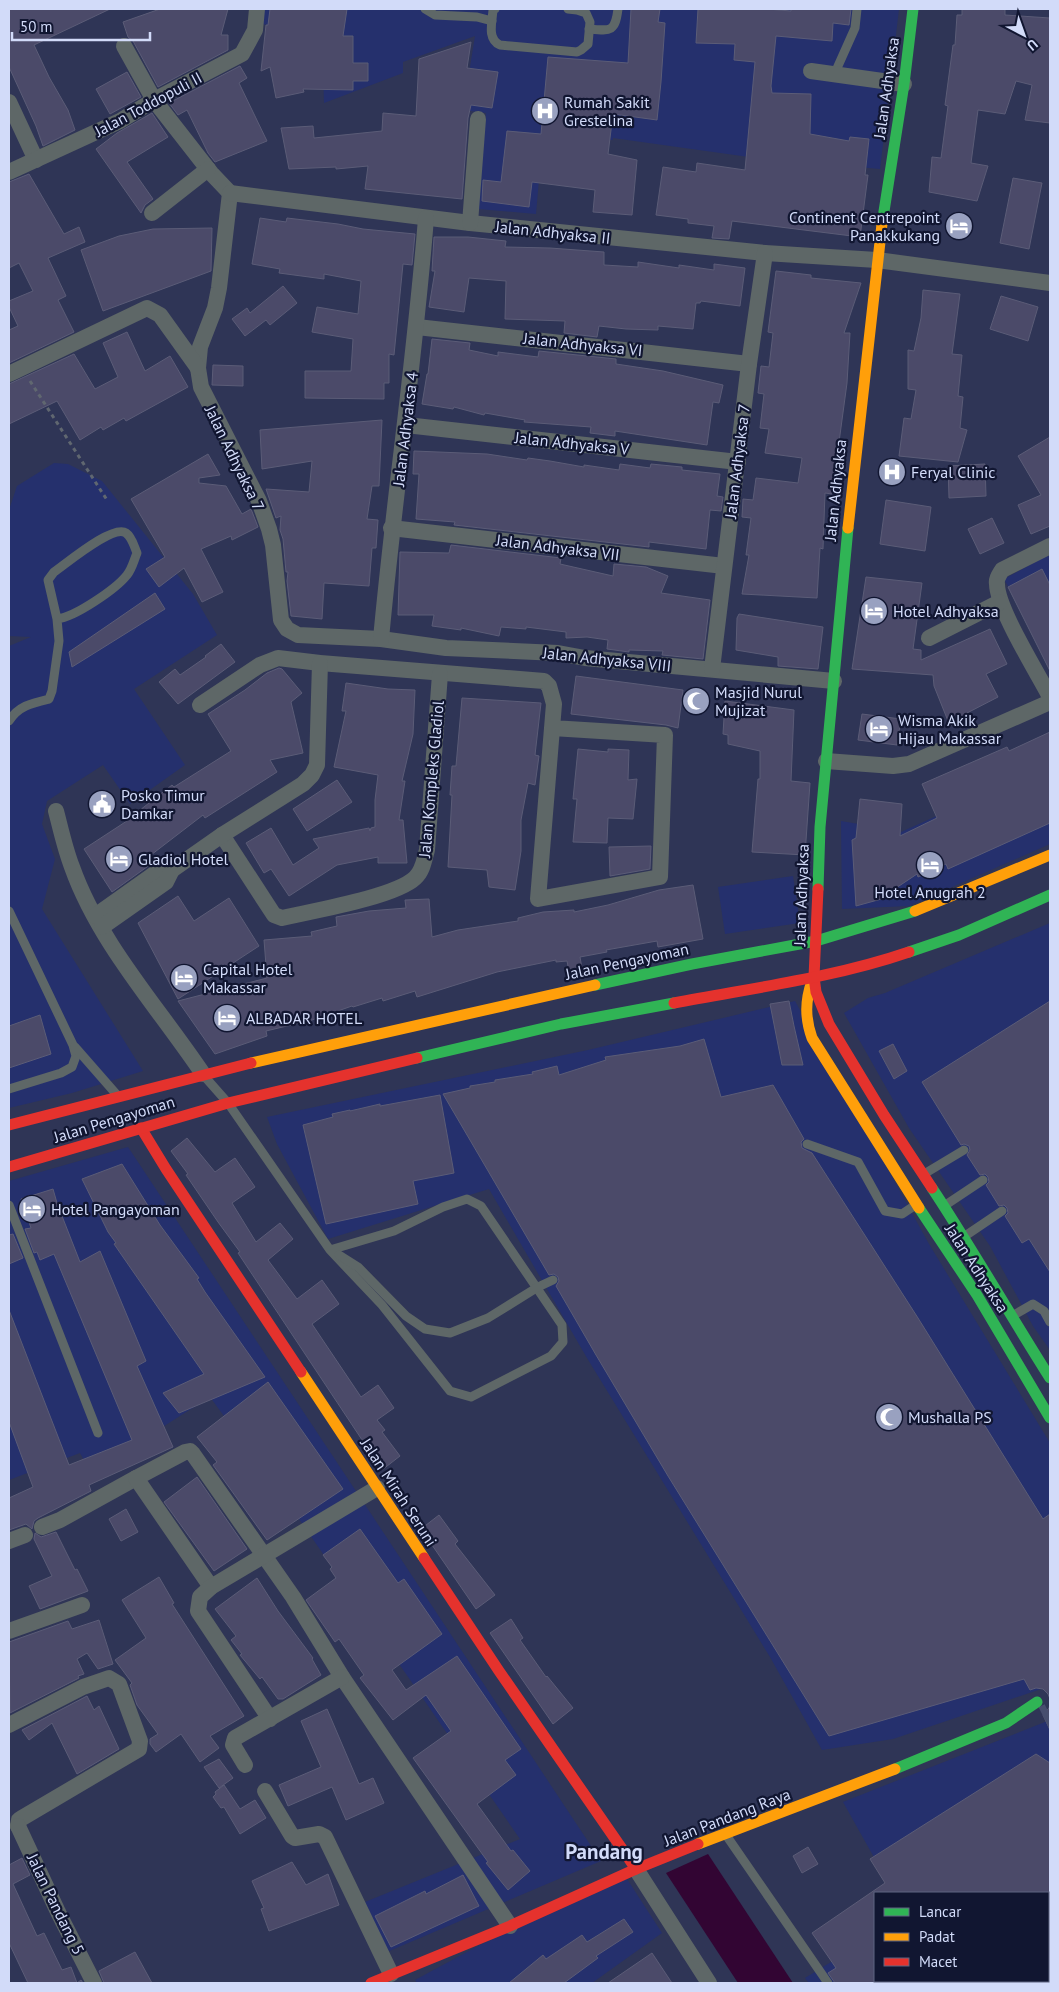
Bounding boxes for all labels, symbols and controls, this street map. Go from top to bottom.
scale bar [12,10,150,42]
north arrow [999,10,1049,60]
text: 50 m [20,17,53,36]
text: U [1023,35,1042,54]
street label: Jalan Adhyaksa [869,36,903,141]
street label: Jalan Toddopuli II [90,67,205,141]
place label: Rumah Sakit Grestelina [564,92,650,130]
hospital icon: Rumah Sakit Grestelina [530,96,560,126]
place label: Continent Centrepoint Panakkukang [789,207,941,245]
hotel icon: Continent Centrepoint Panakkukang [944,211,974,241]
street label: Jalan Adhyaksa II [493,216,612,248]
street label: Jalan Adhyaksa VI [521,328,644,360]
street label: Jalan Adhyaksa 4 [388,370,422,488]
street label: Jalan Adhyaksa 7 [200,401,269,514]
street label: Jalan Adhyaksa 7 [720,403,754,520]
street label: Jalan Adhyaksa V [513,427,631,459]
street label: Jalan Adhyaksa [820,438,850,543]
hospital icon: Feryal Clinic [877,457,907,487]
place label: Feryal Clinic [911,462,996,482]
street label: Jalan Adhyaksa VII [494,529,621,565]
hotel icon: Hotel Adhyaksa [859,596,889,626]
place label: Hotel Adhyaksa [893,601,999,621]
street label: Jalan Adhyaksa VIII [541,642,672,676]
place label: Masjid Nurul Mujizat [715,682,802,720]
mosque icon: Masjid Nurul Mujizat [681,686,711,716]
street label: Jalan Kompleks Gladiol [414,699,448,859]
place label: Wisma Akik Hijau Makassar [898,710,1002,748]
hotel icon: Wisma Akik Hijau Makassar [864,714,894,744]
place label: Posko Timur Damkar [121,785,205,823]
public building icon: Posko Timur Damkar [87,789,117,819]
hotel icon: Gladiol Hotel [104,844,134,874]
street label: Jalan Adhyaksa [789,844,813,947]
place label: Gladiol Hotel [138,849,229,869]
hotel icon: Hotel Anugrah 2 [915,850,945,880]
place label: Hotel Anugrah 2 [874,882,986,902]
street label: Jalan Pengayoman [563,938,690,984]
place label: Capital Hotel Makassar [203,959,293,997]
hotel icon: Capital Hotel Makassar [169,963,199,993]
hotel icon: ALBADAR HOTEL [212,1003,242,1033]
place label: ALBADAR HOTEL [246,1008,362,1028]
street label: Jalan Pengayoman [50,1091,177,1147]
hotel icon: Hotel Pangayoman [17,1194,47,1224]
place label: Hotel Pangayoman [51,1199,180,1219]
street label: Jalan Adhyaksa [940,1219,1013,1316]
mosque icon: Mushalla PS [874,1402,904,1432]
place label: Mushalla PS [908,1407,992,1427]
street label: Jalan Mirah Seruni [356,1433,442,1550]
street label: Jalan Pandang Raya [660,1784,793,1851]
district label: Pandang [565,1838,643,1865]
street label: Jalan Pandang 5 [22,1849,89,1958]
legend [874,1892,1049,1982]
text: Lancar [919,1902,961,1921]
text: Padat [919,1927,955,1946]
text: Macet [919,1952,957,1971]

